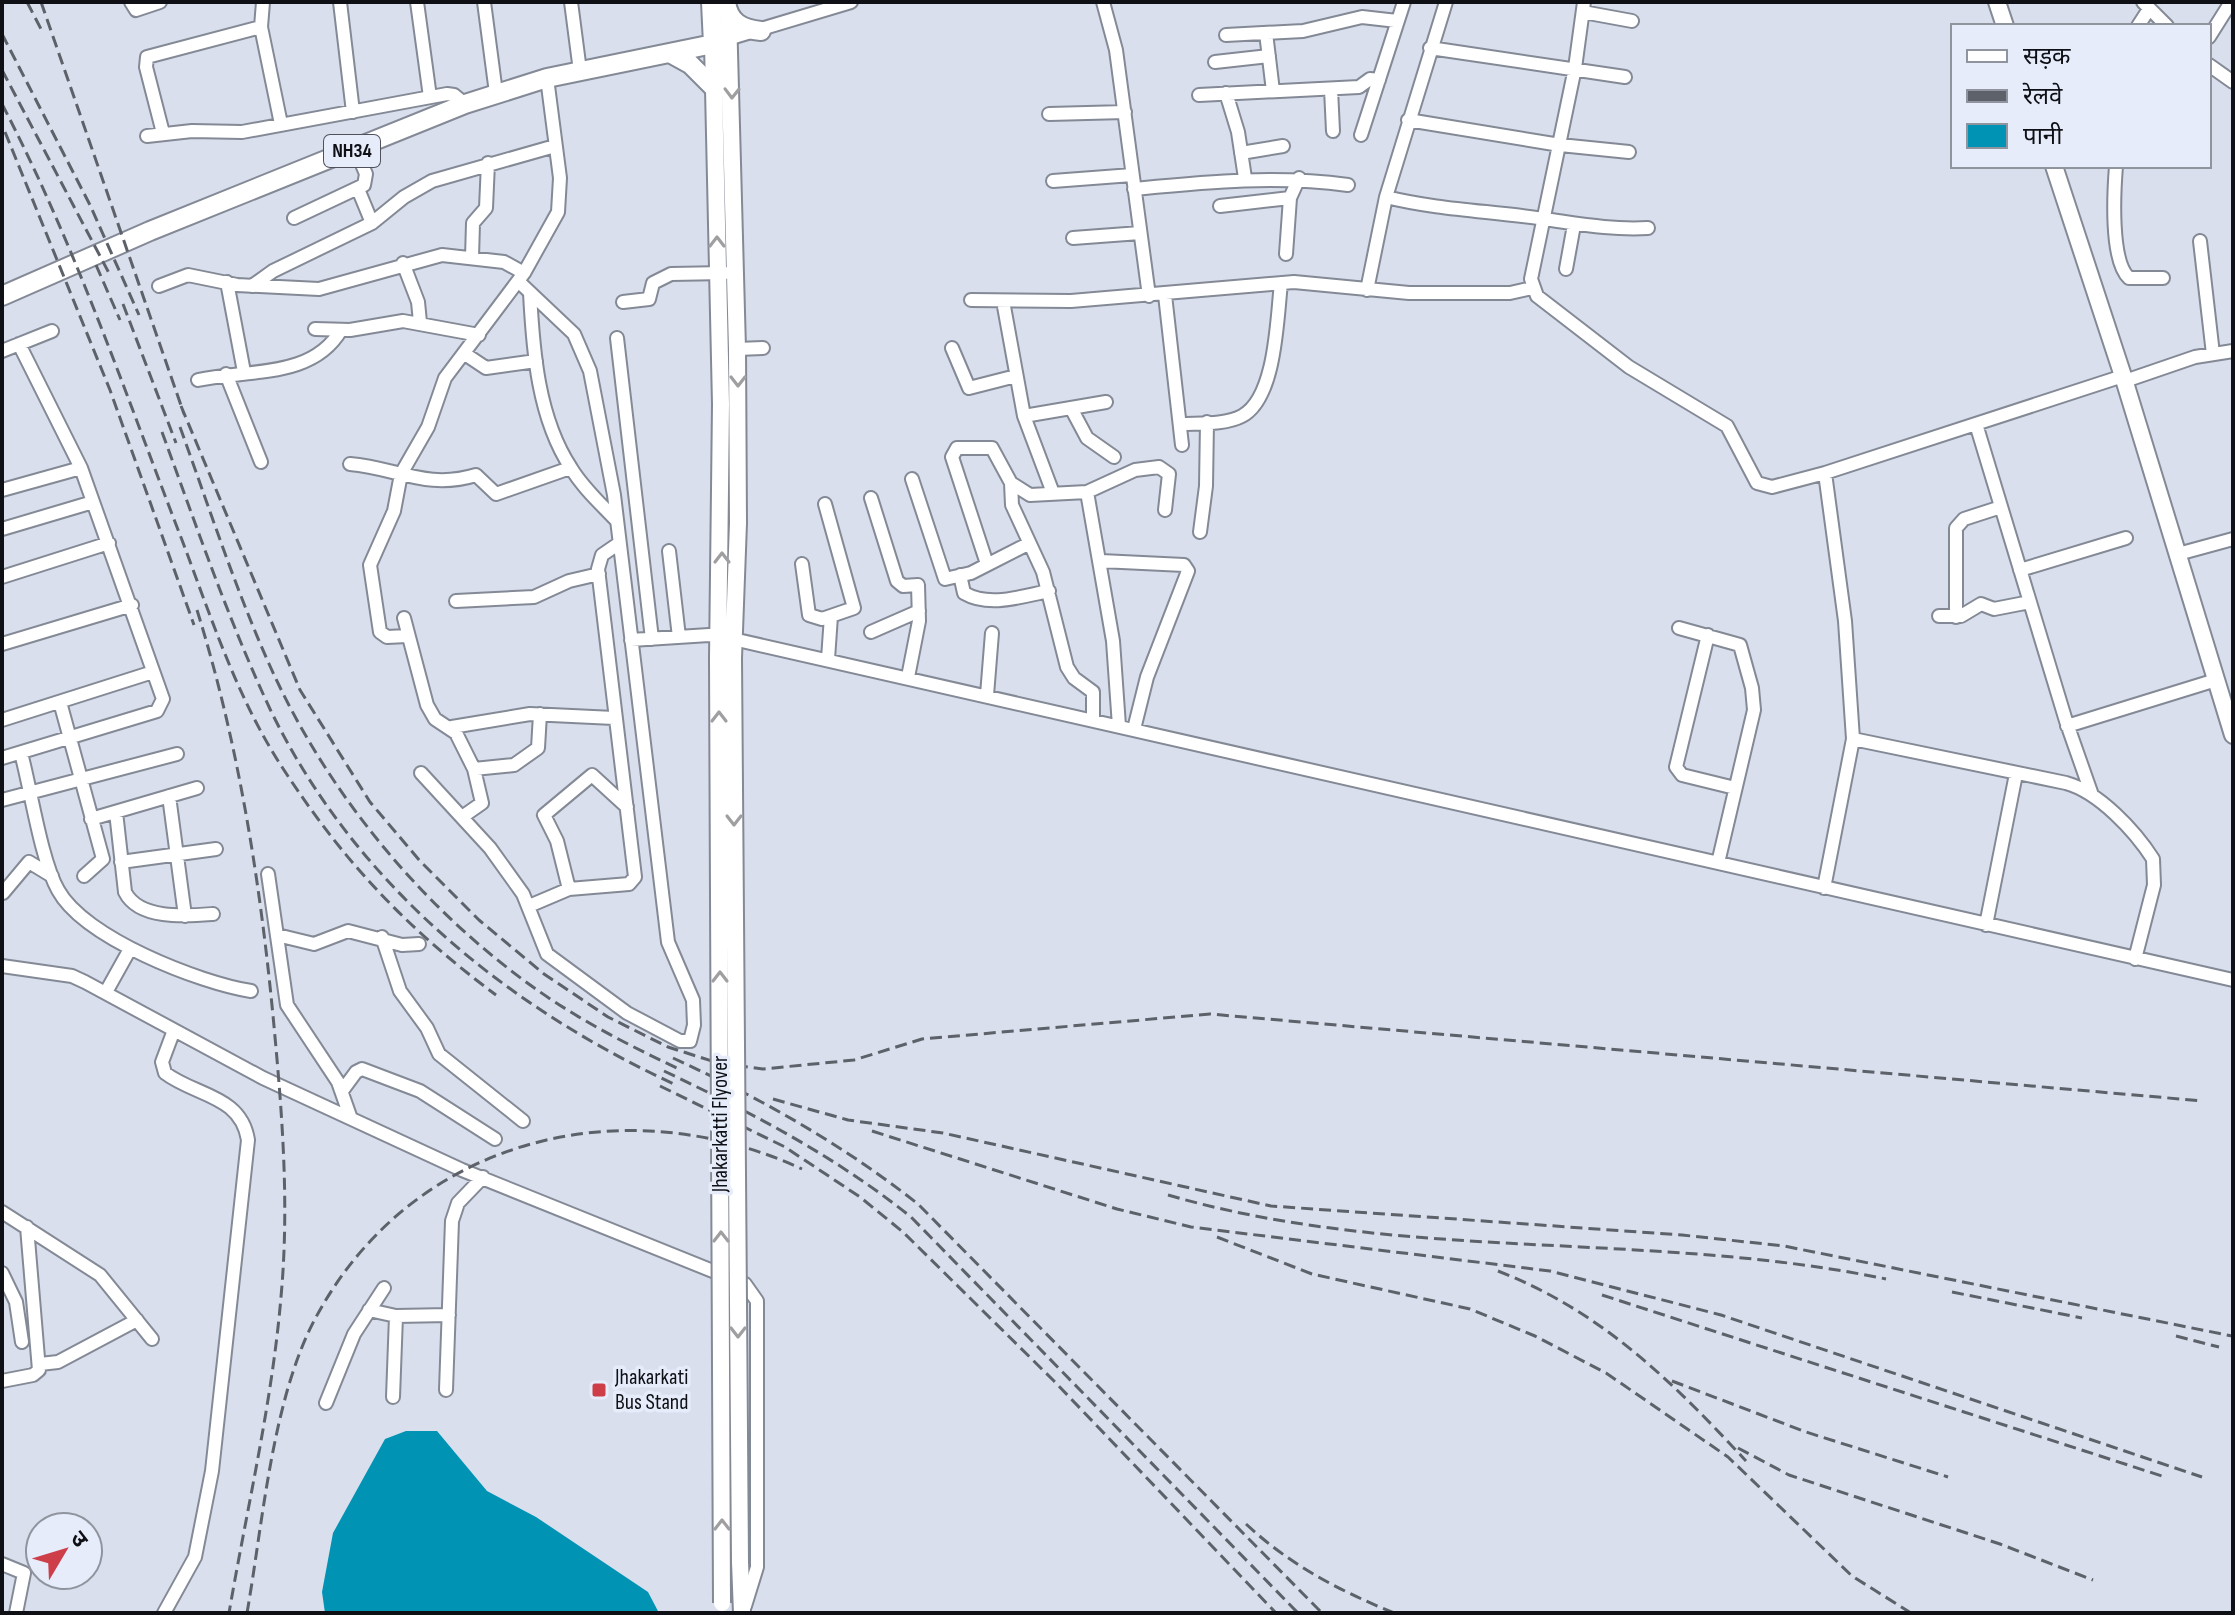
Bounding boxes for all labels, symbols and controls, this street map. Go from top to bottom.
legend [1951,24,2211,168]
text: सड़क [2023,42,2071,71]
text: रेलवे [2022,82,2063,111]
one-way arrow [724,87,741,100]
text: पानी [2023,122,2063,151]
road number: NH34 [324,135,380,167]
one-way arrow [708,235,726,248]
one-way arrow [729,375,747,388]
one-way arrow [713,551,730,564]
one-way arrow [710,710,727,723]
one-way arrow [725,814,743,827]
one-way arrow [711,970,729,983]
street label: Jhakarkatti Flyover [707,1056,734,1193]
one-way arrow [712,1230,730,1243]
one-way arrow [729,1326,747,1339]
place label: Jhakarkati Bus Stand [614,1364,688,1416]
marker: Jhakarkati Bus Stand [590,1381,608,1399]
north arrow [24,1511,104,1591]
one-way arrow [713,1518,731,1531]
text: उ [64,1526,94,1554]

